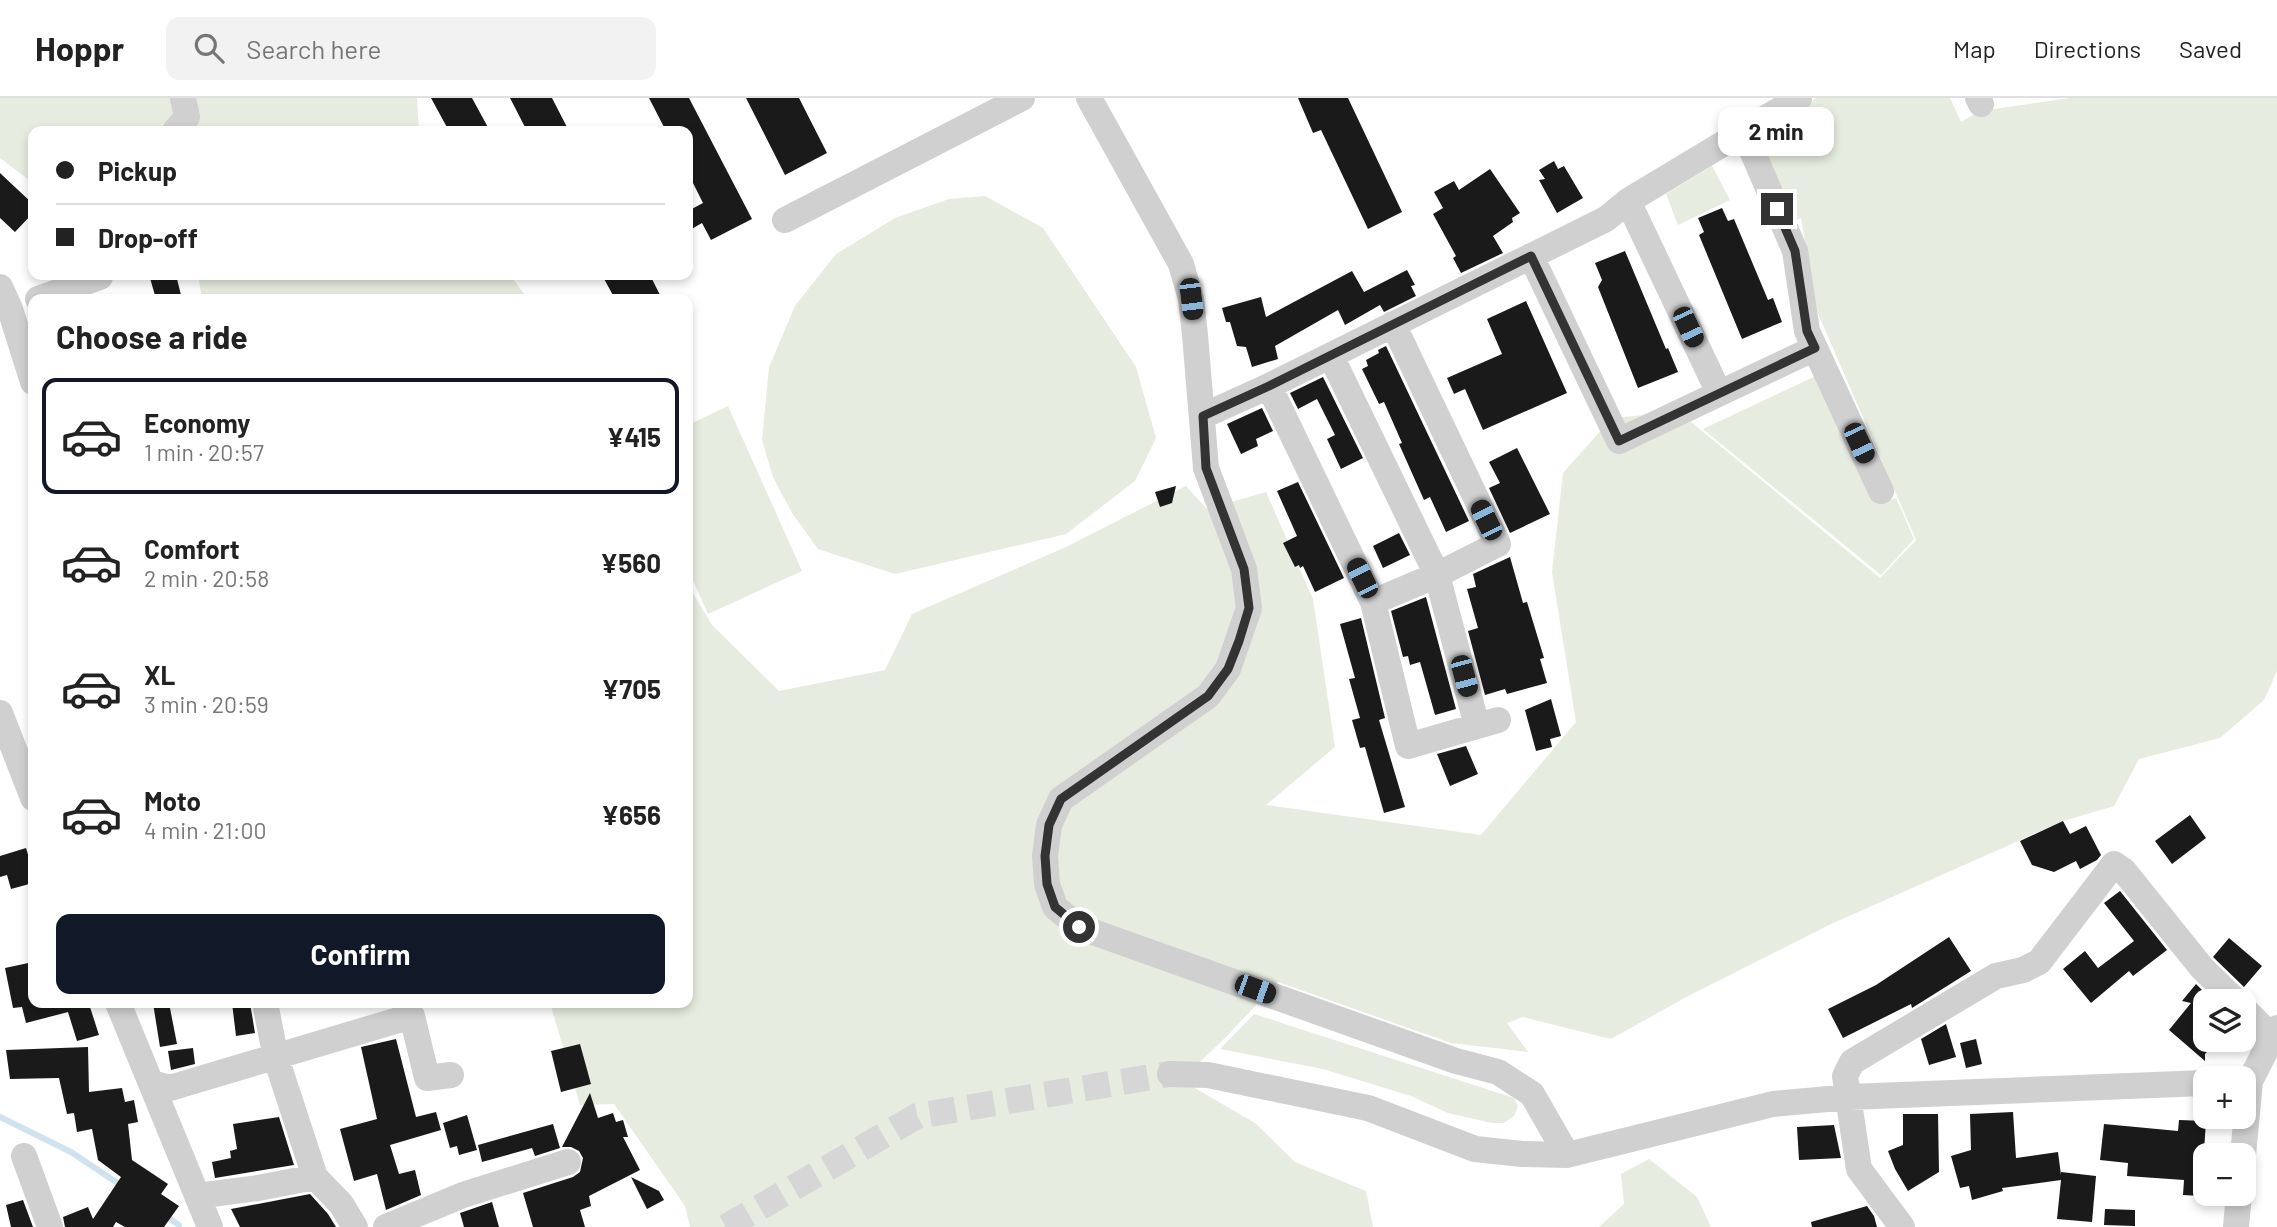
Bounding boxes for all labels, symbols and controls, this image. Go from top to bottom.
search box [166,17,656,80]
text: Hoppr [35,28,124,68]
icon: search [190,29,228,67]
text: Search here [246,33,381,64]
text: Map [1953,34,1996,63]
text: Directions [2034,34,2141,63]
text: Saved [2179,34,2242,63]
callout: 2 min [1719,108,1835,156]
text: 2 min [1748,117,1804,145]
text: Pickup [98,155,177,186]
route end [1761,193,1793,225]
text: Drop-off [98,222,198,253]
car [1179,277,1204,321]
car [1670,304,1707,350]
text: Choose a ride [56,317,248,355]
icon: car [60,405,123,468]
text: Economy [144,407,250,438]
car [1841,420,1878,466]
text: ¥415 [607,421,661,452]
text: 1 min · 20:57 [144,438,264,466]
car [1468,497,1505,543]
icon: car [60,531,123,594]
text: Comfort [144,533,240,564]
text: ¥560 [600,547,661,578]
car [1344,555,1381,601]
text: 2 min · 20:58 [144,564,269,592]
car [1449,653,1480,699]
icon: car [60,657,123,720]
text: XL [144,659,175,690]
text: ¥705 [601,673,661,704]
text: 3 min · 20:59 [144,690,269,718]
icon: car [60,783,123,846]
text: Moto [144,785,201,816]
text: ¥656 [601,799,661,830]
text: 4 min · 21:00 [144,816,266,844]
route start [1063,911,1095,943]
button: Confirm [56,914,665,994]
car [1232,972,1279,1006]
map controls [2193,989,2256,1206]
button: layers [2193,989,2256,1052]
button: + [2193,1066,2256,1129]
button: − [2193,1143,2256,1206]

